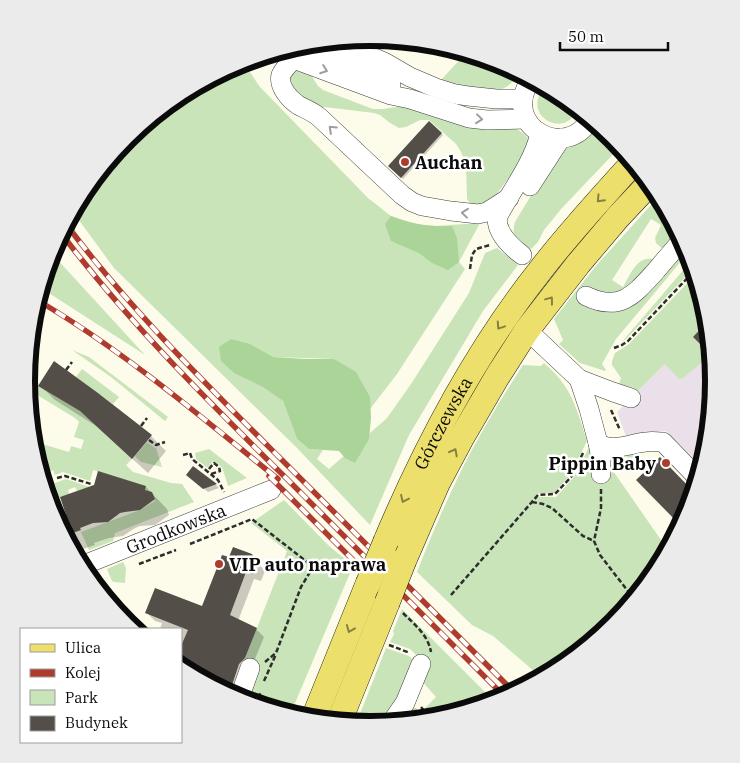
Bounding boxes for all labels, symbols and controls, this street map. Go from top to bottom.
scale bar [560,20,668,52]
text: 50 m [568,27,604,46]
one-way arrow [320,64,328,74]
one-way arrow [475,114,483,125]
one-way arrow [328,126,337,135]
place label: Auchan [415,151,482,174]
marker: Auchan [399,156,411,168]
one-way arrow [597,193,606,202]
one-way arrow [460,207,468,218]
one-way arrow [544,296,553,306]
one-way arrow [497,321,506,330]
street label: Górczewska [408,372,477,473]
one-way arrow [448,448,458,457]
place label: Pippin Baby [549,452,657,475]
marker: Pippin Baby [660,457,672,469]
one-way arrow [400,494,410,503]
street label: Grodkowska [122,498,229,558]
place label: VIP auto naprawa [229,553,386,576]
marker: VIP auto naprawa [213,558,225,570]
one-way arrow [346,624,356,633]
legend [20,628,182,743]
text: Ulica [65,638,101,657]
text: Kolej [65,663,101,682]
text: Park [65,688,98,707]
text: Budynek [65,713,128,732]

